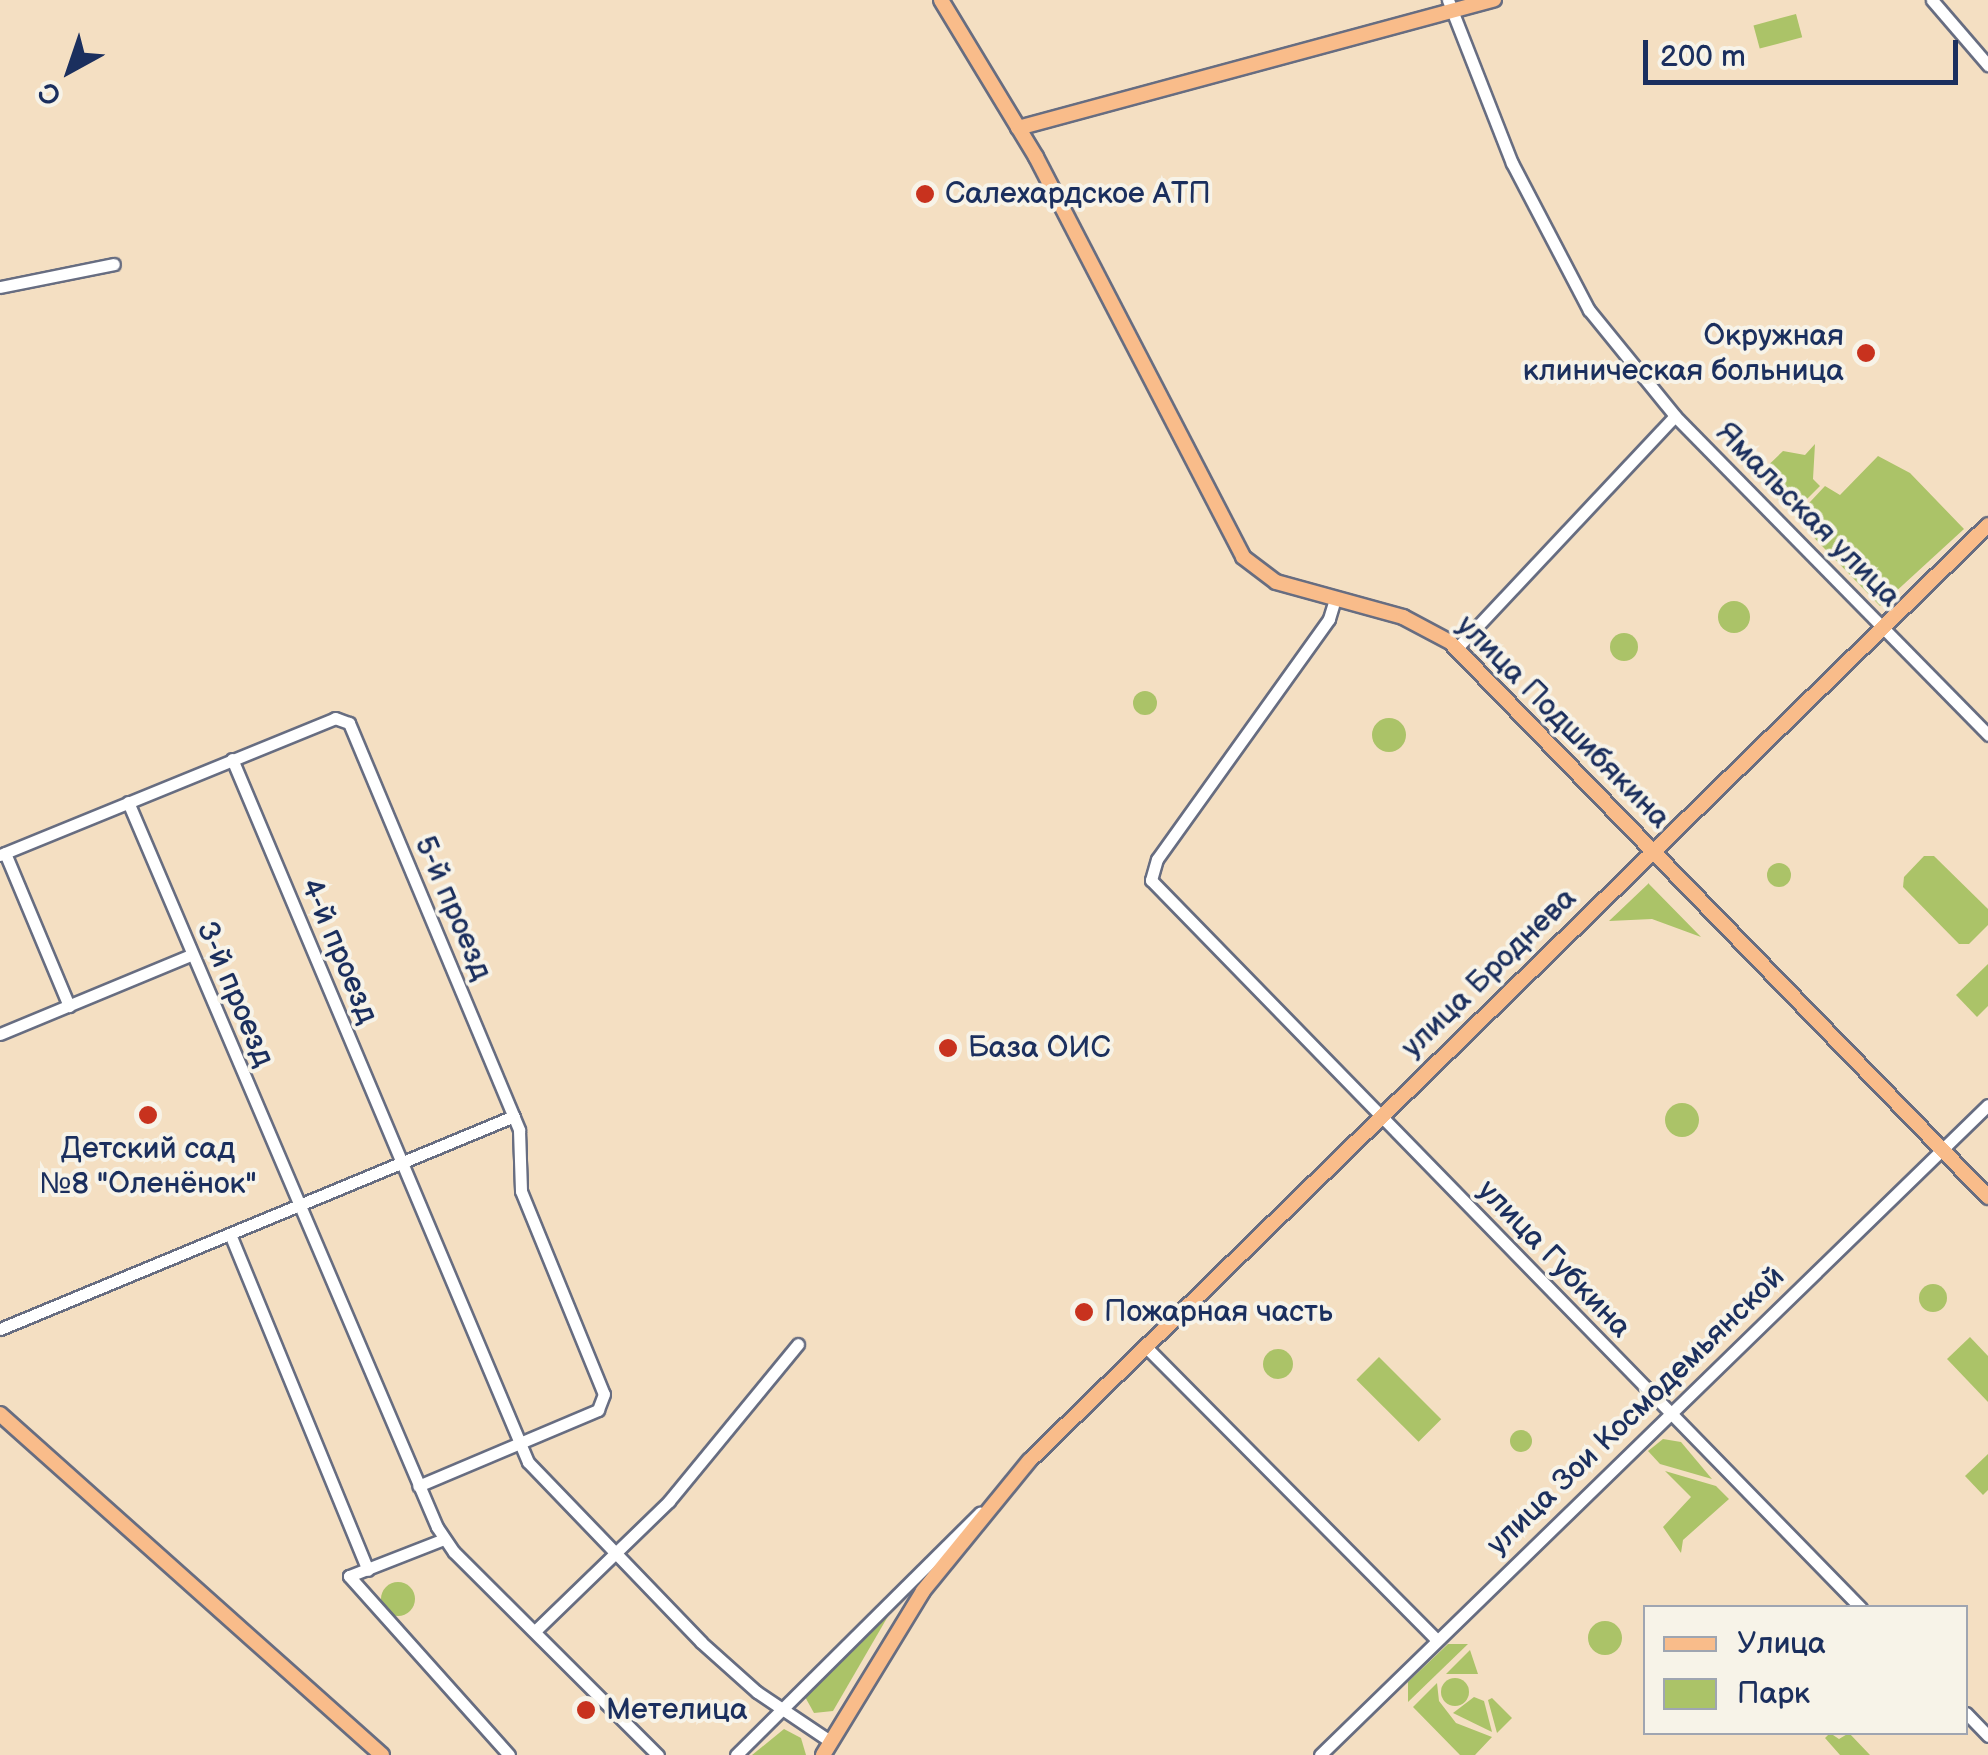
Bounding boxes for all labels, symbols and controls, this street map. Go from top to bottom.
north arrow [20,20,120,120]
scale bar [1648,20,1963,82]
text: 200 m [1660,39,1746,75]
text: С [32,74,68,112]
place label: Салехардское АТП [945,176,1211,212]
marker: Салехардское АТП [914,183,936,205]
place label: Окружная клиническая больница [1523,318,1844,388]
marker: Окружная клиническая больница [1853,340,1879,366]
street label: Ямальская улица [1708,415,1908,615]
street label: улица Подшибякина [1449,608,1677,836]
street label: 5-й проезд [407,831,499,985]
street label: 4-й проезд [292,873,386,1029]
street label: улица Броднева [1394,881,1584,1065]
street label: 3-й проезд [188,916,282,1072]
place label: База ОИС [968,1030,1111,1066]
marker: База ОИС [937,1037,959,1059]
marker: Детский сад №8 "Оленёнок" [137,1104,159,1126]
place label: Детский сад №8 "Оленёнок" [39,1131,257,1202]
street label: улица Губкина [1470,1173,1638,1345]
street label: улица Зои Космодемьянской [1480,1259,1792,1563]
place label: Пожарная часть [1104,1294,1333,1330]
marker: Пожарная часть [1073,1301,1095,1323]
legend [1643,1605,1968,1735]
text: Улица [1737,1626,1826,1662]
text: Парк [1737,1676,1810,1712]
place label: Метелица [606,1692,748,1728]
marker: Метелица [575,1699,597,1721]

